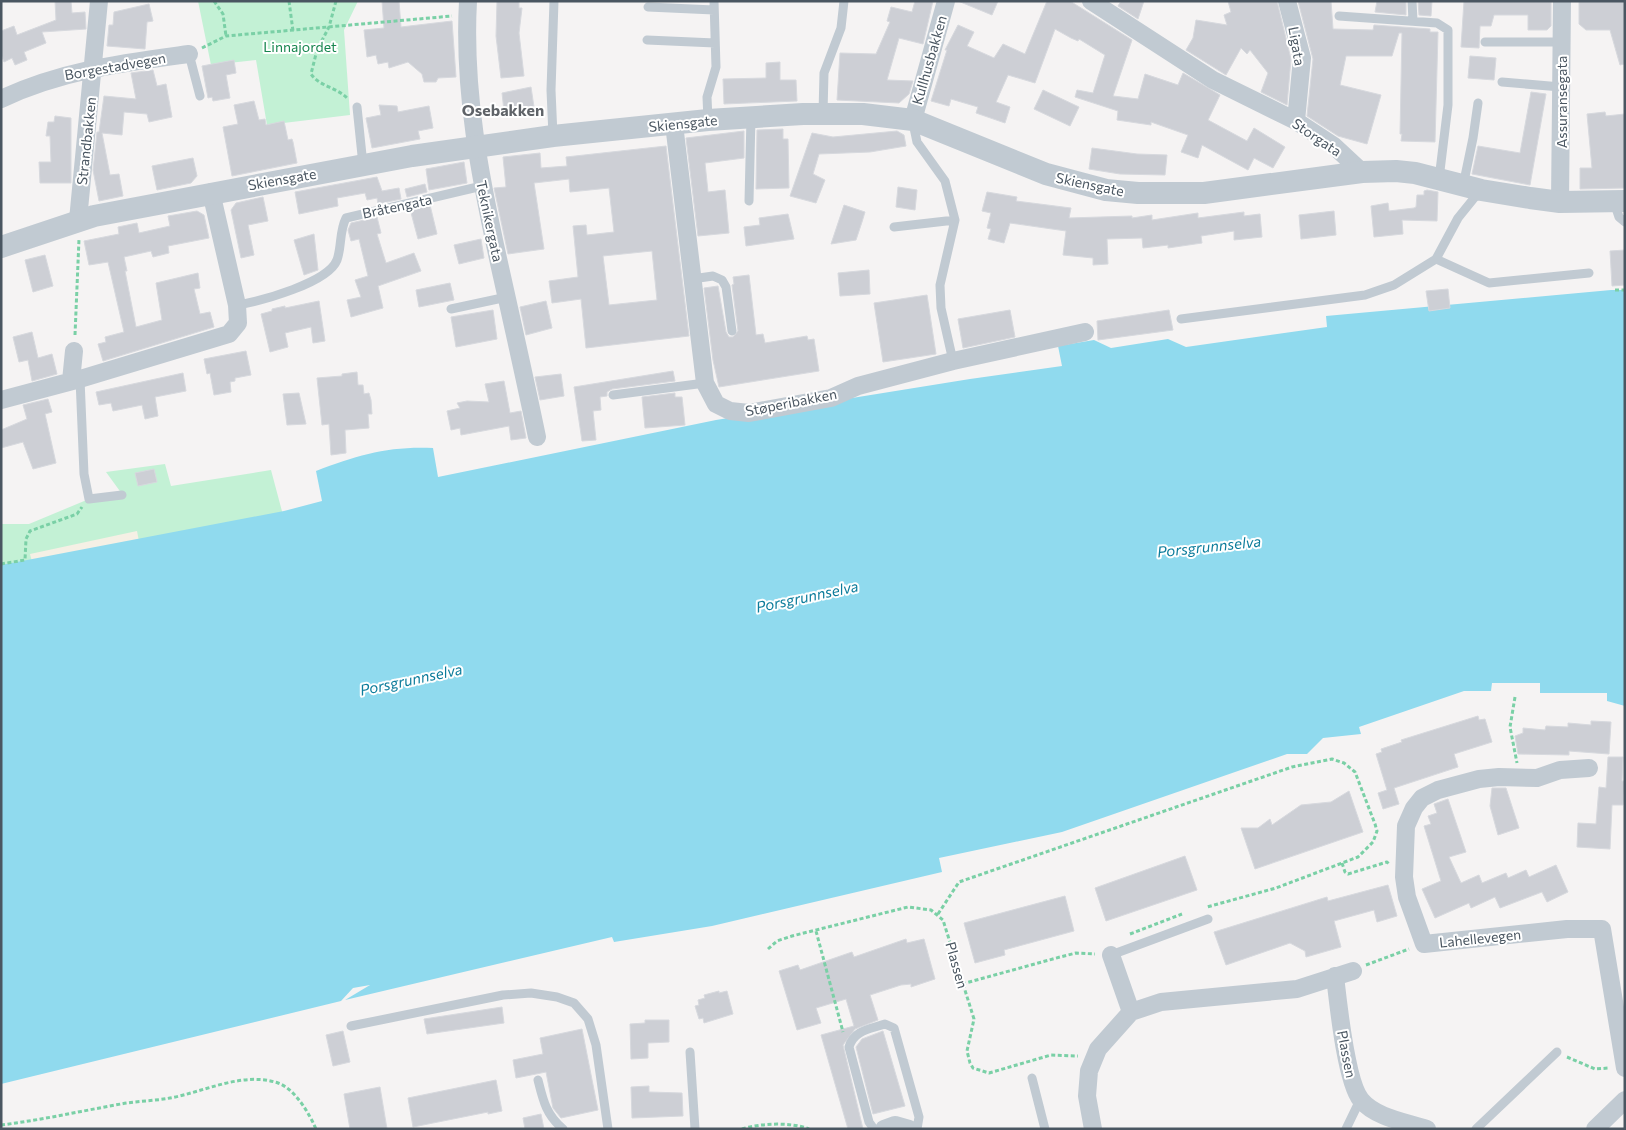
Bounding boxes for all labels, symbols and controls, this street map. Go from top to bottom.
street label: Kullhusbakken [908,13,950,107]
street label: Ligata [1285,25,1309,67]
park label: Linnajordet [263,38,337,55]
street label: Borgestadvegen [63,49,167,83]
street label: Assuransegata [1553,56,1570,148]
street label: Strandbakken [73,96,99,186]
district label: Osebakken [462,100,544,119]
street label: Skiensgate [648,111,718,135]
street label: Storgata [1289,114,1345,160]
street label: Skiensgate [247,165,317,193]
street label: Skiensgate [1054,169,1126,199]
street label: Teknikergata [473,179,507,263]
street label: Bråtengata [361,190,433,222]
street label: Støperibakken [744,385,838,419]
water label: Porsgrunnselva [1156,532,1262,560]
water label: Porsgrunnselva [754,576,860,616]
water label: Porsgrunnselva [358,659,464,699]
street label: Lahellevegen [1438,925,1522,951]
street label: Plassen [942,940,972,990]
street label: Plassen [1334,1029,1360,1079]

